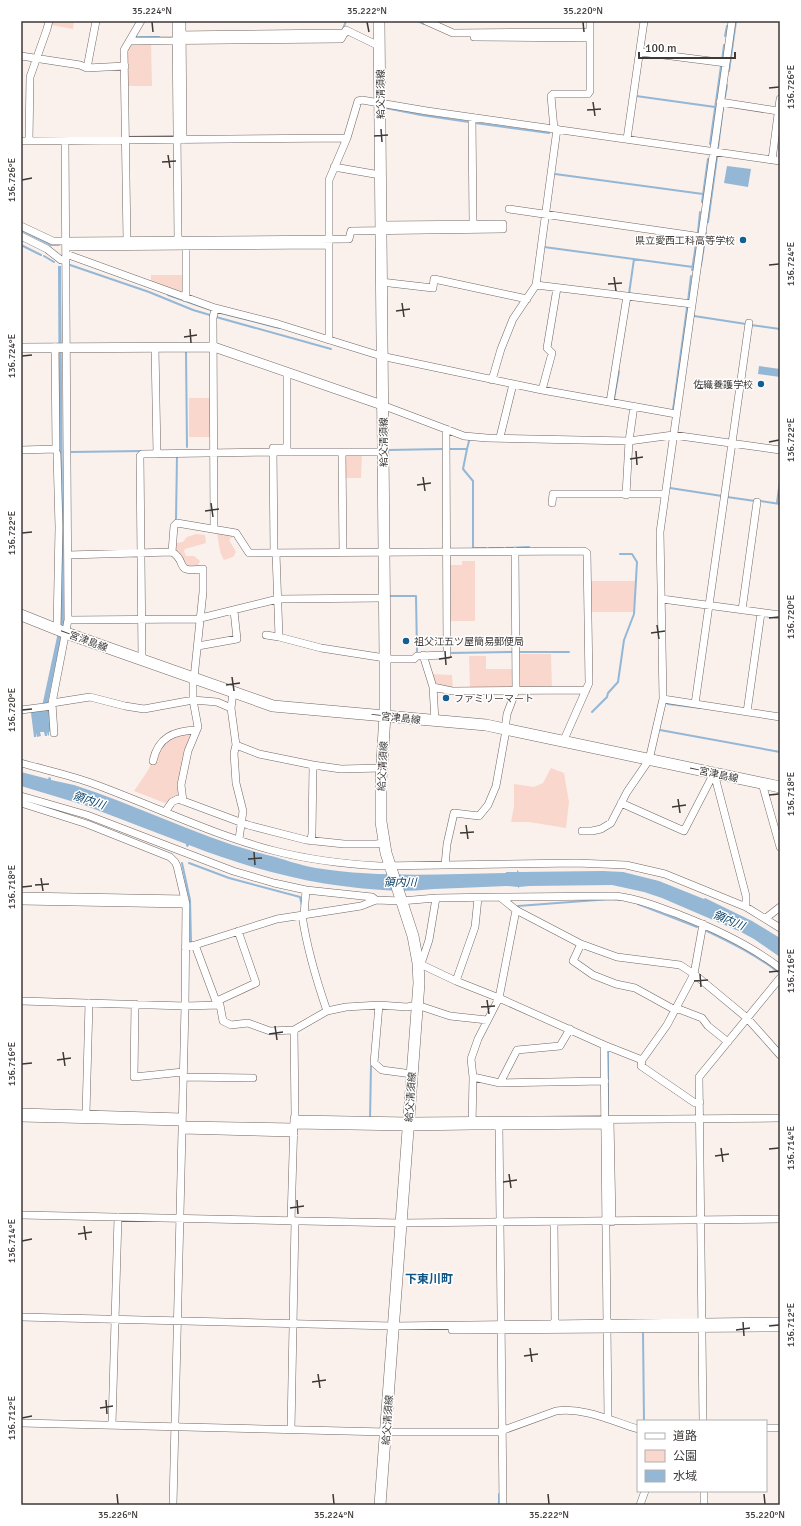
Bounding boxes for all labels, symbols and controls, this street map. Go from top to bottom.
text: 35.224°N [132,5,172,17]
text: 35.222°N [347,5,387,17]
text: 35.220°N [563,5,603,17]
scale bar [639,34,735,60]
text: 100 m [645,41,677,56]
text: 136.726°E [785,64,797,109]
street label: 給父清須線 [375,69,387,119]
text: 136.726°E [6,157,18,202]
place label: 県立愛西工科高等学校 [635,235,735,247]
marker: 県立愛西工科高等学校 [738,235,748,245]
text: 136.724°E [785,241,797,286]
text: 136.724°E [6,333,18,378]
place label: 佐織養護学校 [693,379,753,391]
marker: 佐織養護学校 [756,379,766,389]
street label: 給父清須線 [378,417,390,467]
text: 136.722°E [785,417,797,462]
text: 136.722°E [6,510,18,555]
text: 136.720°E [785,594,797,639]
street label: 一宮津島線 [58,626,109,654]
marker: 祖父江五ツ屋簡易郵便局 [401,636,411,646]
place label: 祖父江五ツ屋簡易郵便局 [414,636,524,648]
text: 136.720°E [6,687,18,732]
marker: ファミリーマート [441,693,451,703]
place label: ファミリーマート [454,693,534,705]
street label: 一宮津島線 [370,709,421,727]
street label: 給父清須線 [376,741,390,791]
street label: 一宮津島線 [688,763,739,785]
text: 136.718°E [785,771,797,816]
water label: 領内川 [71,789,107,812]
text: 136.718°E [6,864,18,909]
water label: 領内川 [383,876,418,889]
water label: 領内川 [711,908,747,933]
text: 136.716°E [785,948,797,993]
text: 136.716°E [6,1041,18,1086]
street label: 給父清須線 [403,1072,419,1122]
text: 136.714°E [785,1125,797,1170]
text: 136.714°E [6,1218,18,1263]
district label: 下東川町 [405,1272,453,1287]
text: 136.712°E [785,1302,797,1347]
text: 136.712°E [6,1395,18,1440]
street label: 給父清須線 [380,1395,396,1445]
legend [637,1420,767,1492]
text: 道路 [673,1429,697,1444]
text: 公園 [673,1449,697,1464]
text: 水域 [673,1469,697,1484]
text: 35.226°N [98,1509,138,1521]
text: 35.224°N [314,1509,354,1521]
text: 35.222°N [529,1509,569,1521]
text: 35.220°N [745,1509,785,1521]

